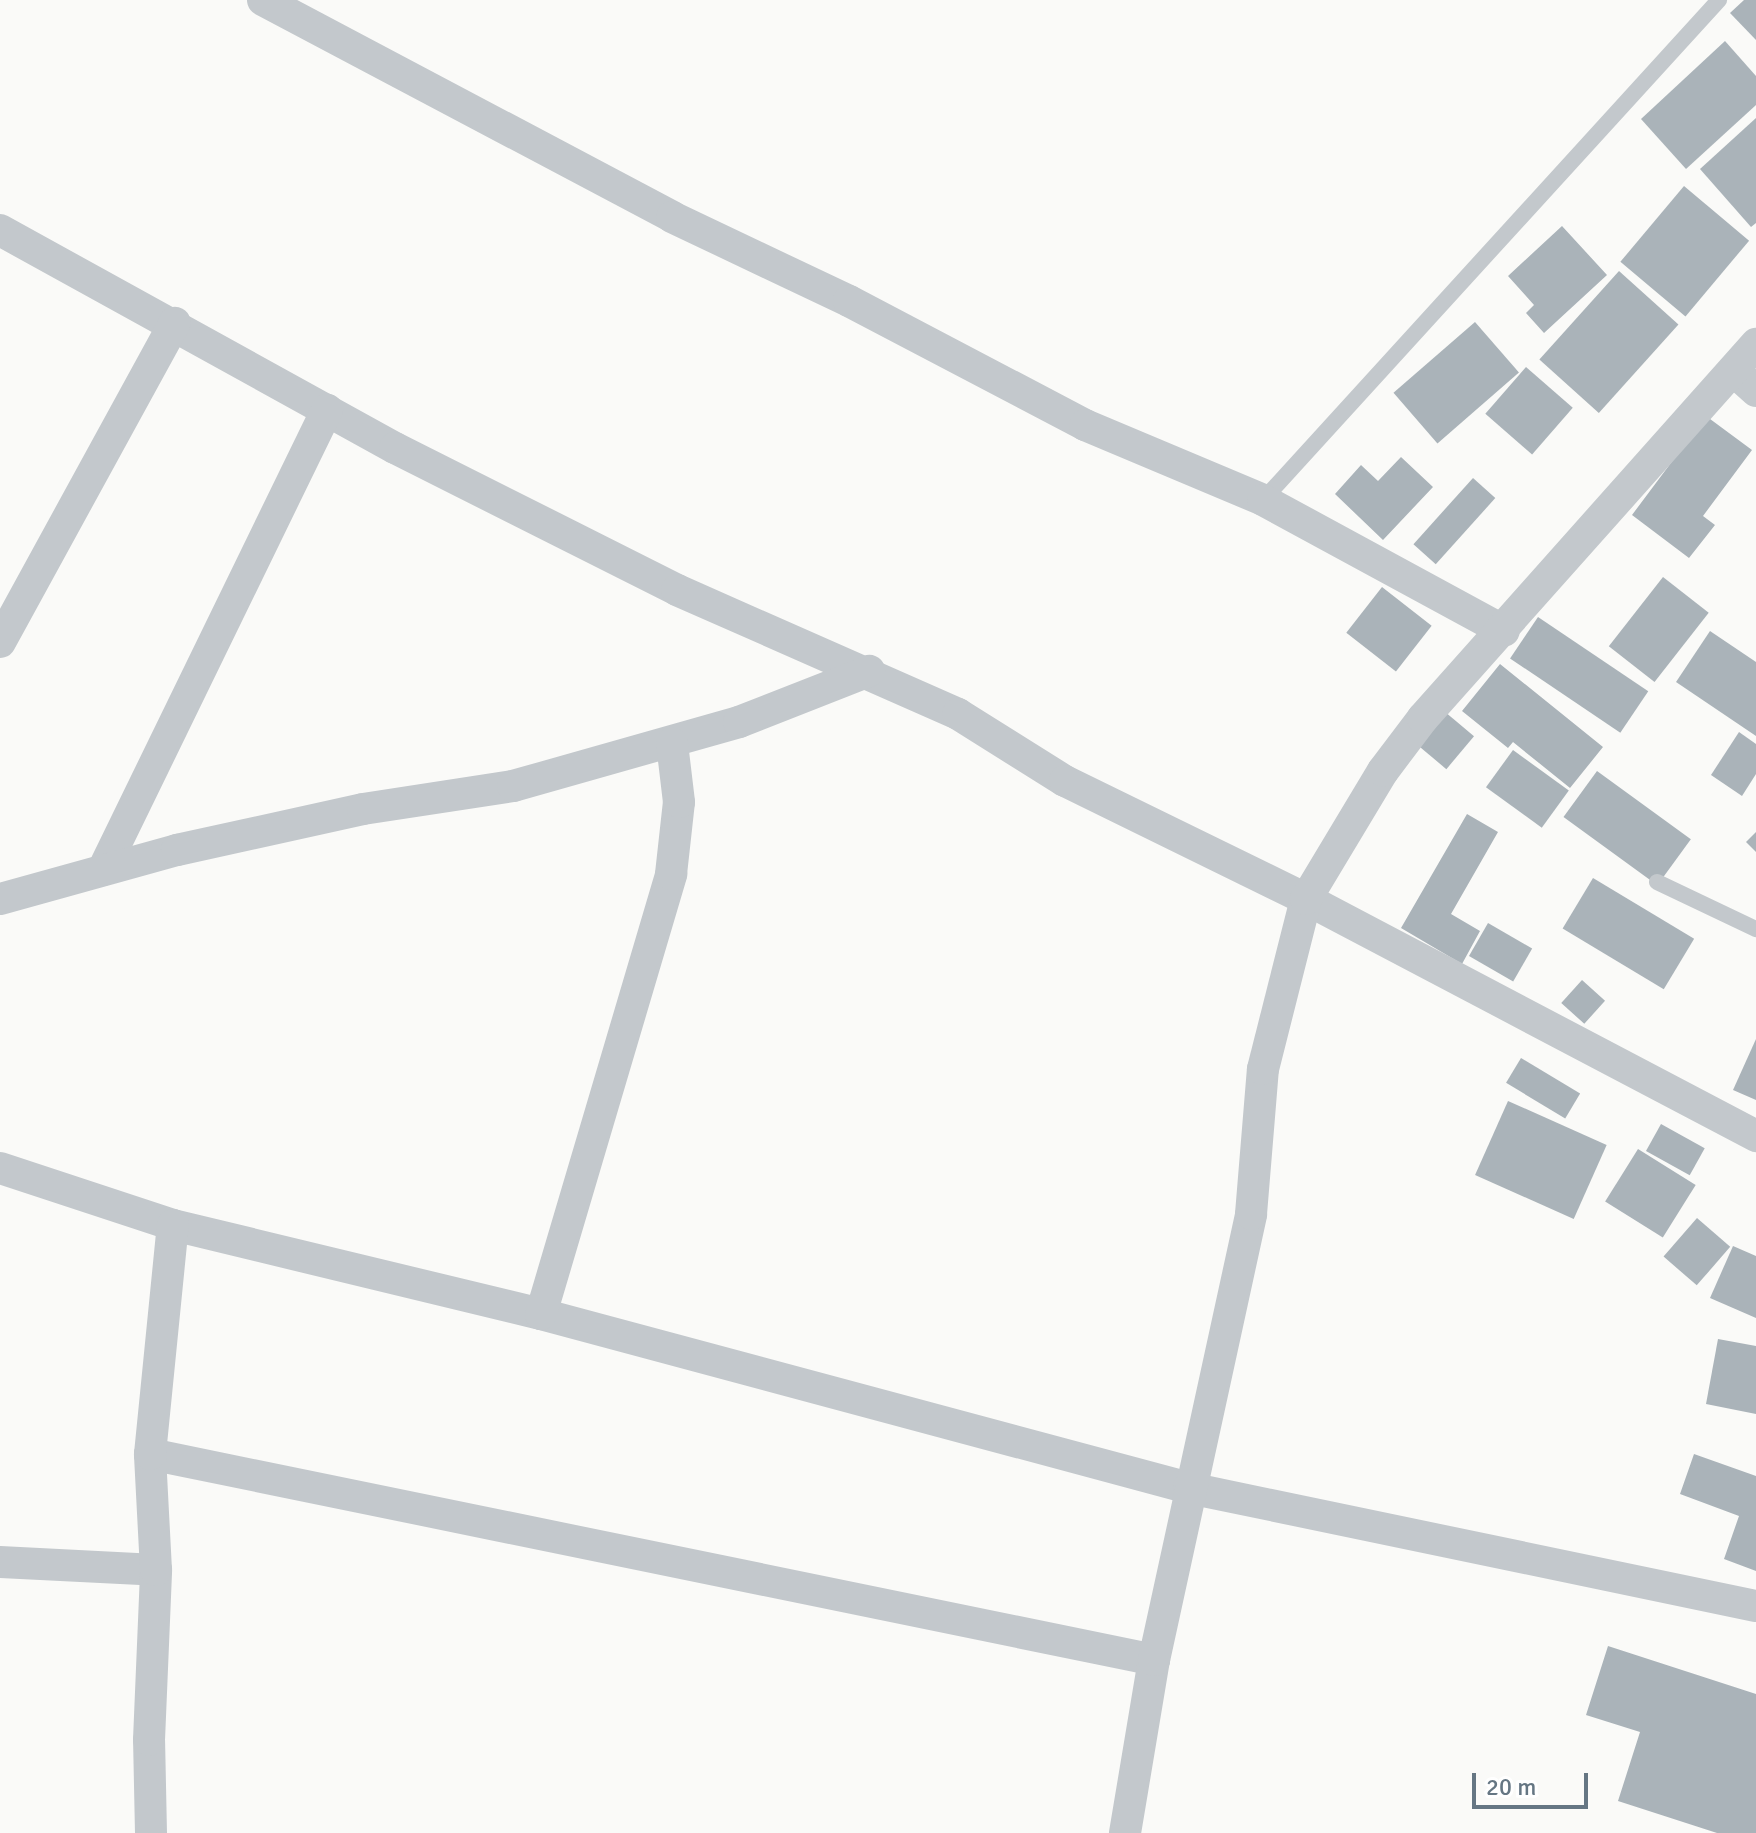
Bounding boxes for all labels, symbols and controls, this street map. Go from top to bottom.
scale bar [1476,1757,1592,1807]
text: 20 m [1486,1772,1536,1802]

